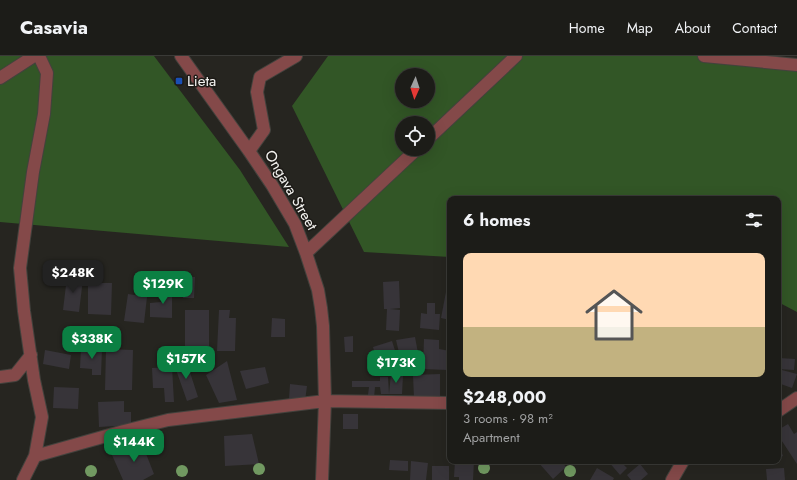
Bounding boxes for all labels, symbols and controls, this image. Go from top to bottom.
text: Casavia [20,14,88,41]
text: Home [569,18,605,38]
text: Map [627,18,653,38]
text: About [675,18,710,38]
text: Contact [732,18,777,38]
north arrow [395,68,435,108]
map controls [395,68,435,156]
place label: Lieta [187,70,216,92]
marker: Lieta [174,76,184,86]
button: locate [395,116,435,156]
street label: Ongava Street [259,146,323,235]
text: 6 homes [463,208,531,232]
icon: filters [743,209,765,231]
pin: $248K [45,260,101,294]
text: $248K [52,263,94,282]
pin: $129K [135,271,191,305]
text: $129K [142,274,184,293]
icon: home [578,279,650,351]
pin: $338K [64,326,120,360]
text: $338K [71,329,113,348]
pin: $157K [158,346,214,380]
text: $157K [166,349,206,368]
pin: $173K [368,350,424,384]
text: $173K [376,353,416,372]
text: $248,000 [463,385,546,409]
text: 3 rooms · 98 m² [463,409,553,428]
text: Apartment [463,428,520,447]
pin: $144K [106,429,162,463]
text: $144K [113,432,155,451]

